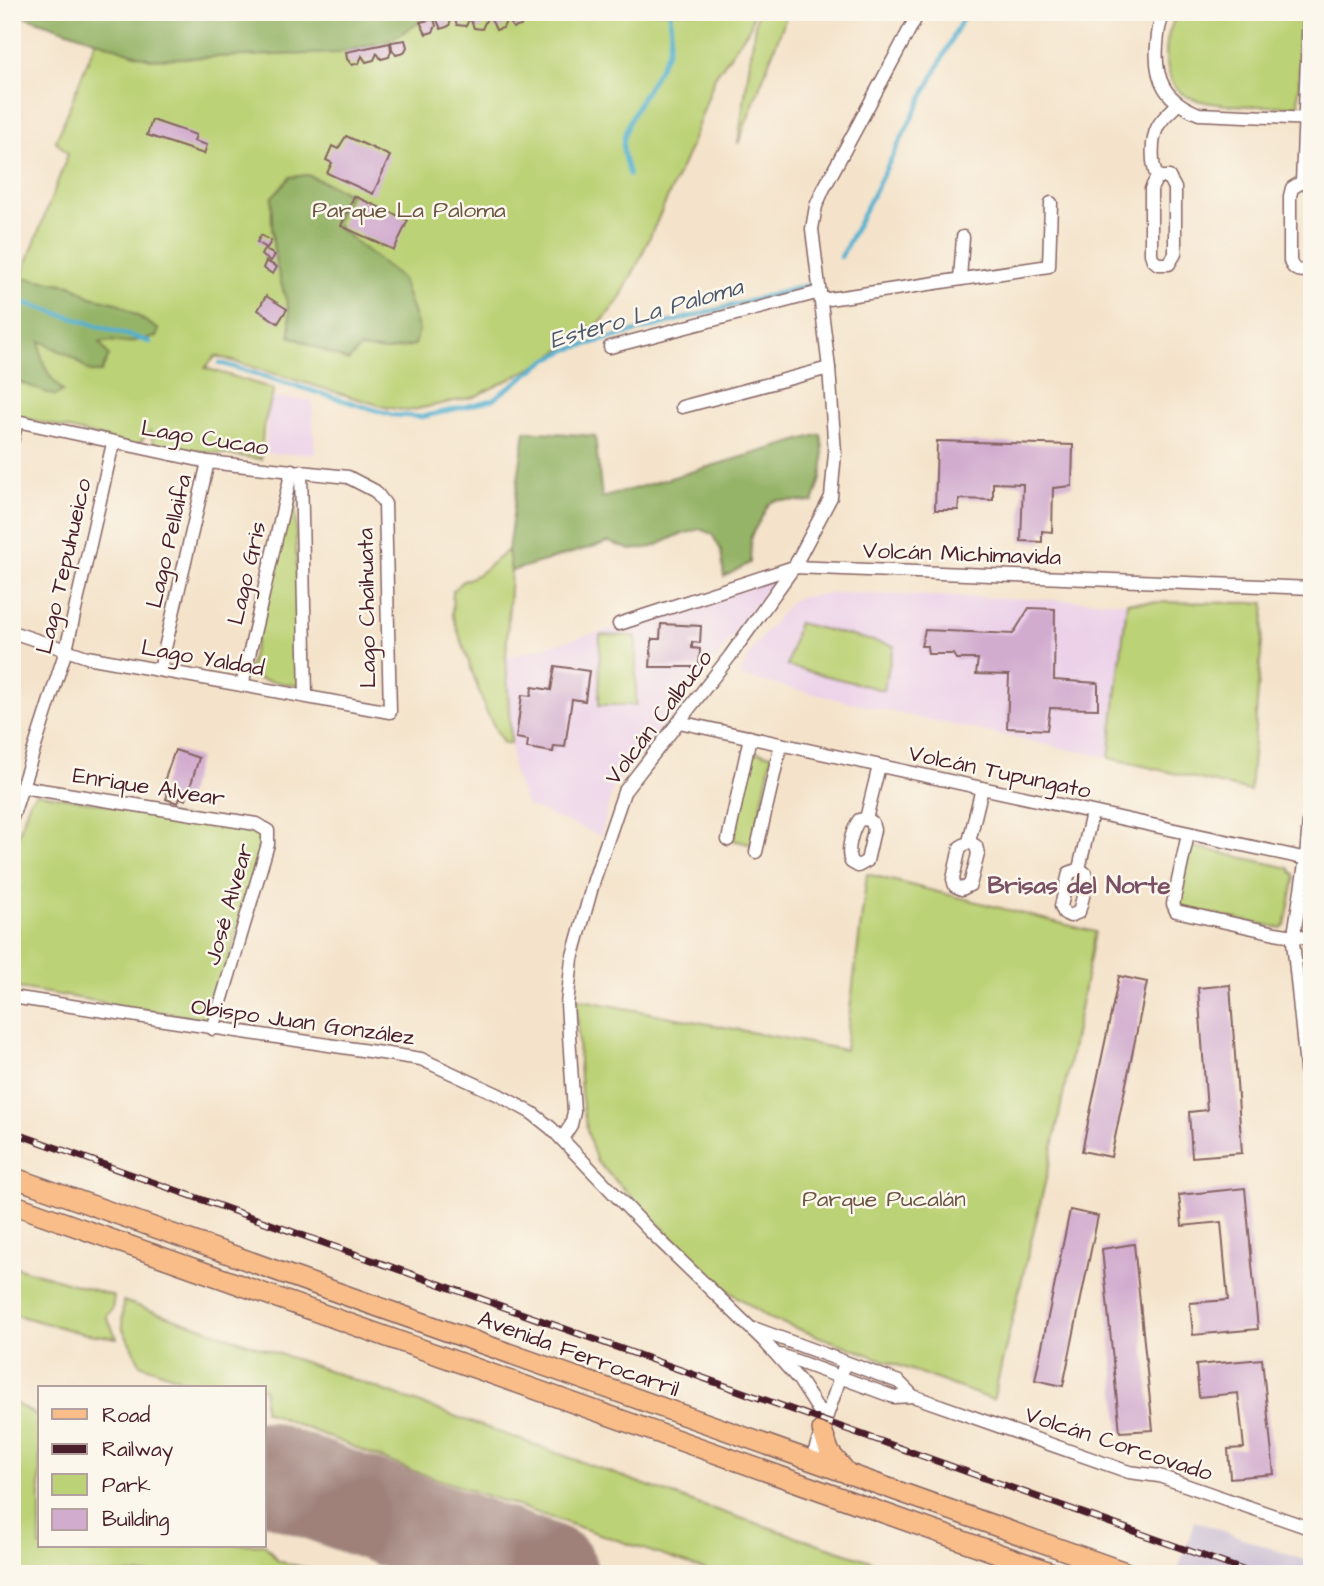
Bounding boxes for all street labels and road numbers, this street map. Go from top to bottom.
street label: Lago Cucao [139,412,271,465]
street label: Lago Pellaifa [138,471,201,612]
street label: Lago Tepuhueico [28,475,101,657]
street label: Lago Gris [220,518,275,628]
street label: Lago Chaihuata [350,527,385,688]
street label: Volcán Michimavida [862,535,1062,573]
street label: Lago Yaldad [139,631,267,686]
street label: Volcán Calbuco [597,643,720,792]
street label: Volcán Tupungato [905,737,1094,808]
street label: Enrique Alvear [71,759,227,815]
street label: José Alvear [196,839,262,969]
street label: Obispo Juan González [189,990,417,1054]
street label: Avenida Ferrocarril [473,1303,684,1405]
street label: Volcán Corcovado [1021,1398,1217,1489]

